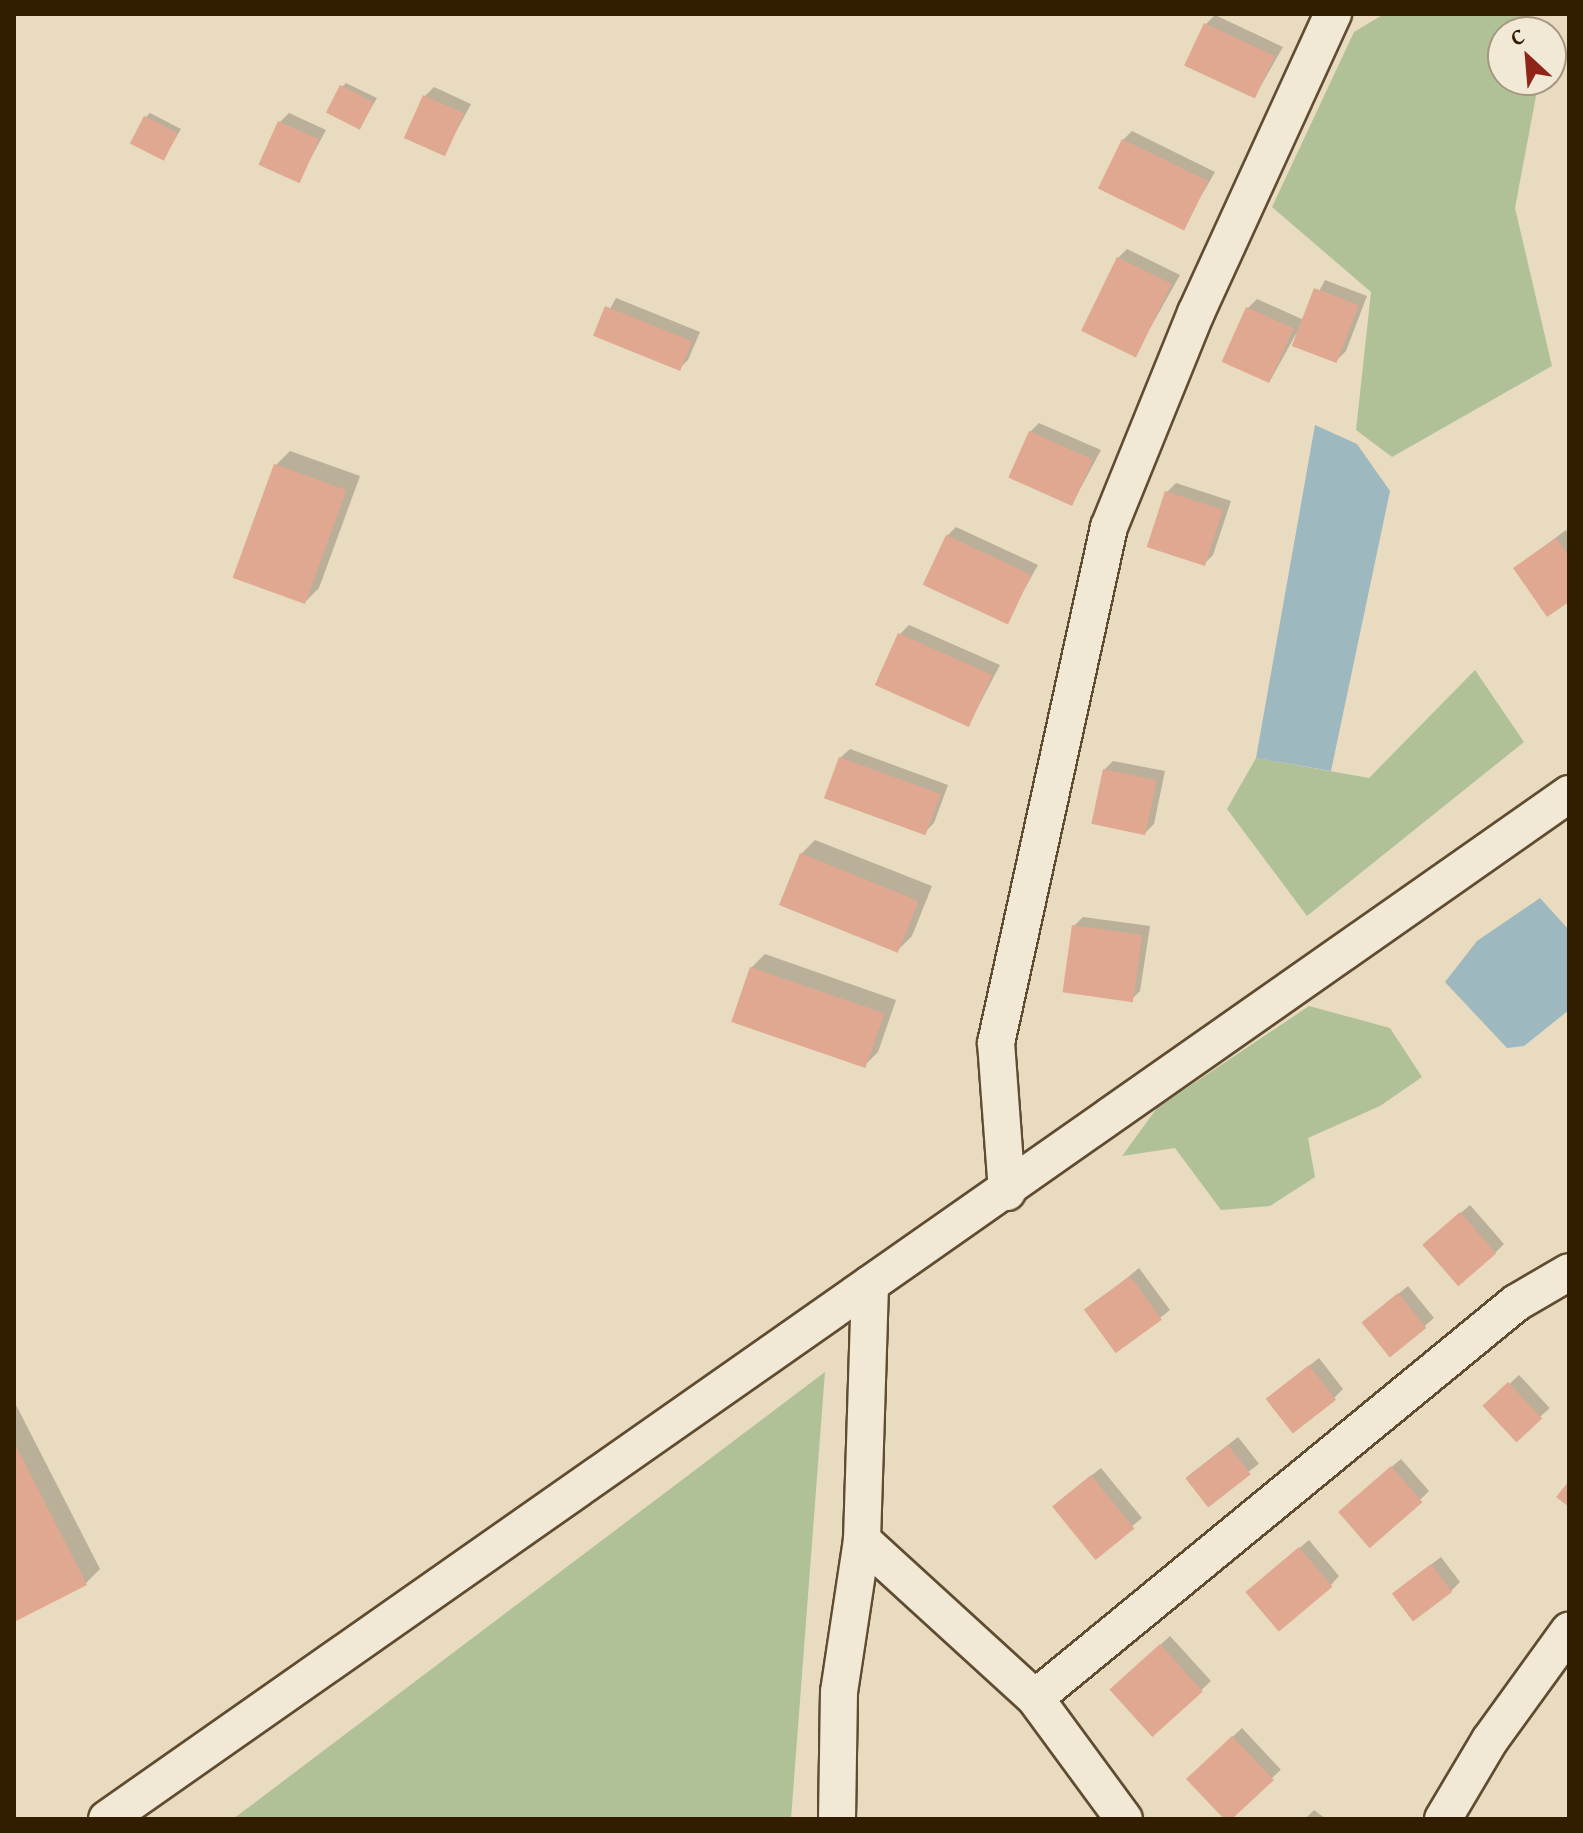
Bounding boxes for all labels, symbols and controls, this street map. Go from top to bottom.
north arrow [1487,16,1567,96]
text: С [1505,19,1530,53]

